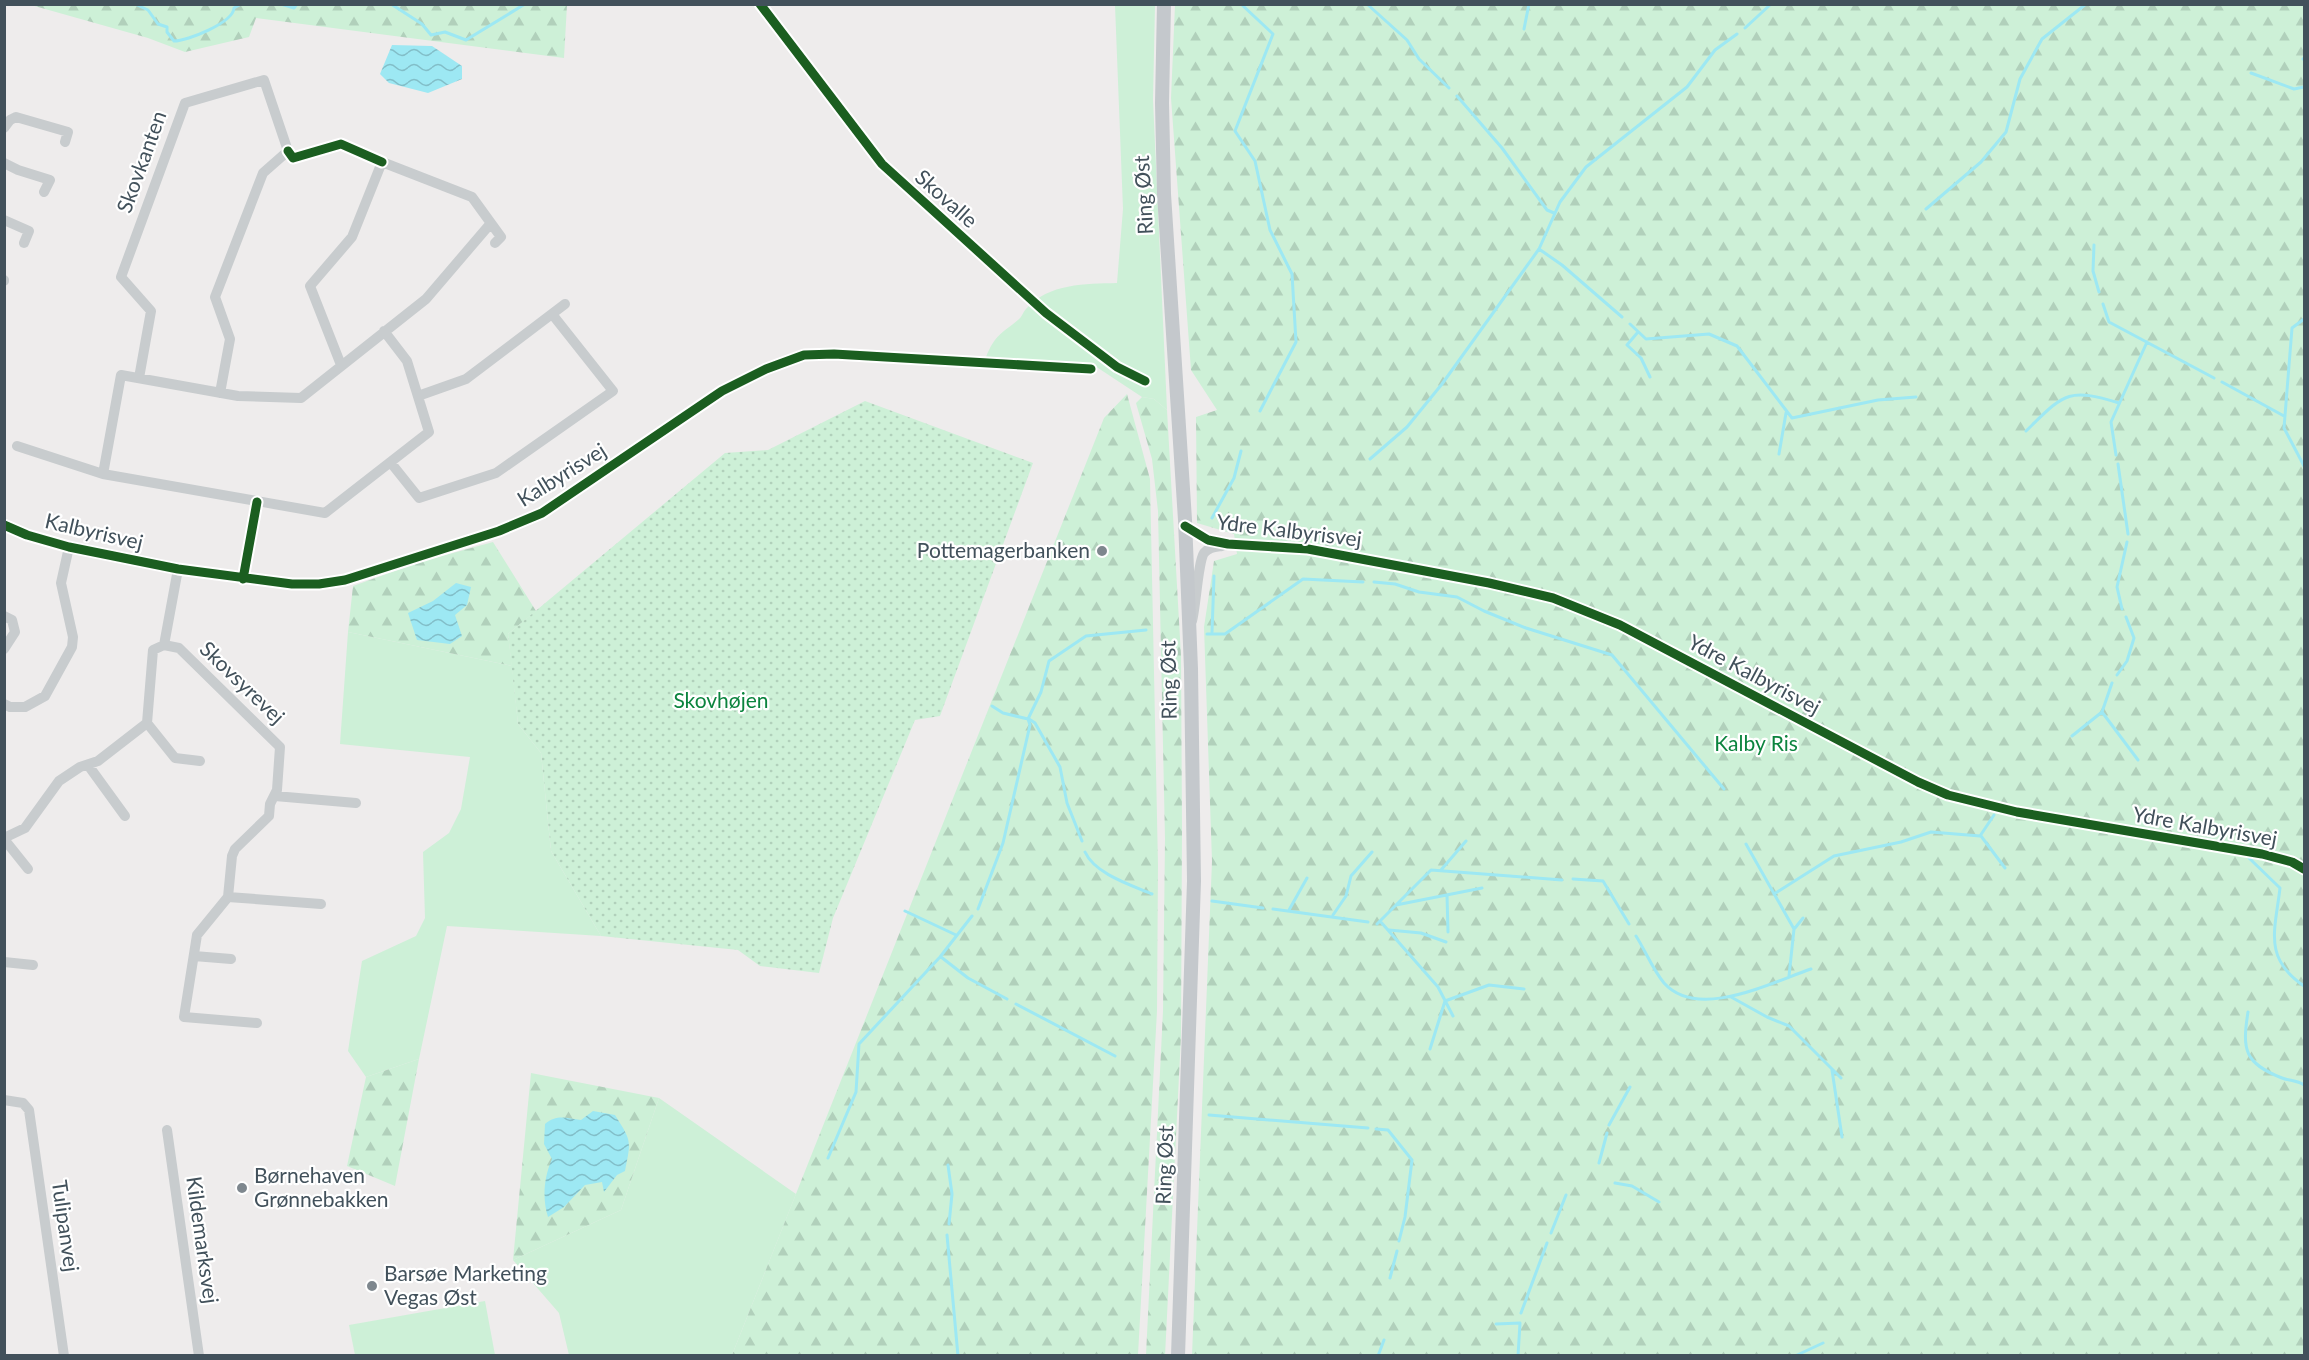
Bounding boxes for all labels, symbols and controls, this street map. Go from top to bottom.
street label: Skovkanten [111,107,171,216]
street label: Ring Øst [1128,154,1157,235]
street label: Skovalle [911,164,983,232]
street label: Kalbyrisvej [512,437,610,511]
street label: Kalbyrisvej [43,507,146,554]
street label: Ydre Kalbyrisvej [1215,508,1363,551]
place label: Pottemagerbanken [917,537,1090,562]
marker: Pottemagerbanken [1095,544,1109,558]
street label: Ydre Kalbyrisvej [1684,628,1825,719]
street label: Skovsyrevej [196,635,291,728]
street label: Ring Øst [1154,640,1181,720]
park label: Skovhøjen [673,687,769,712]
park label: Kalby Ris [1714,730,1798,755]
street label: Ydre Kalbyrisvej [2131,801,2279,851]
street label: Ring Øst [1150,1124,1177,1205]
place label: Børnehaven Grønnebakken [254,1162,389,1211]
street label: Kildemarksvej [182,1174,225,1305]
street label: Tulipanvej [48,1178,85,1273]
marker: Børnehaven Grønnebakken [235,1181,249,1195]
place label: Barsøe Marketing Vegas Øst [384,1260,547,1309]
marker: Barsøe Marketing Vegas Øst [365,1279,379,1293]

